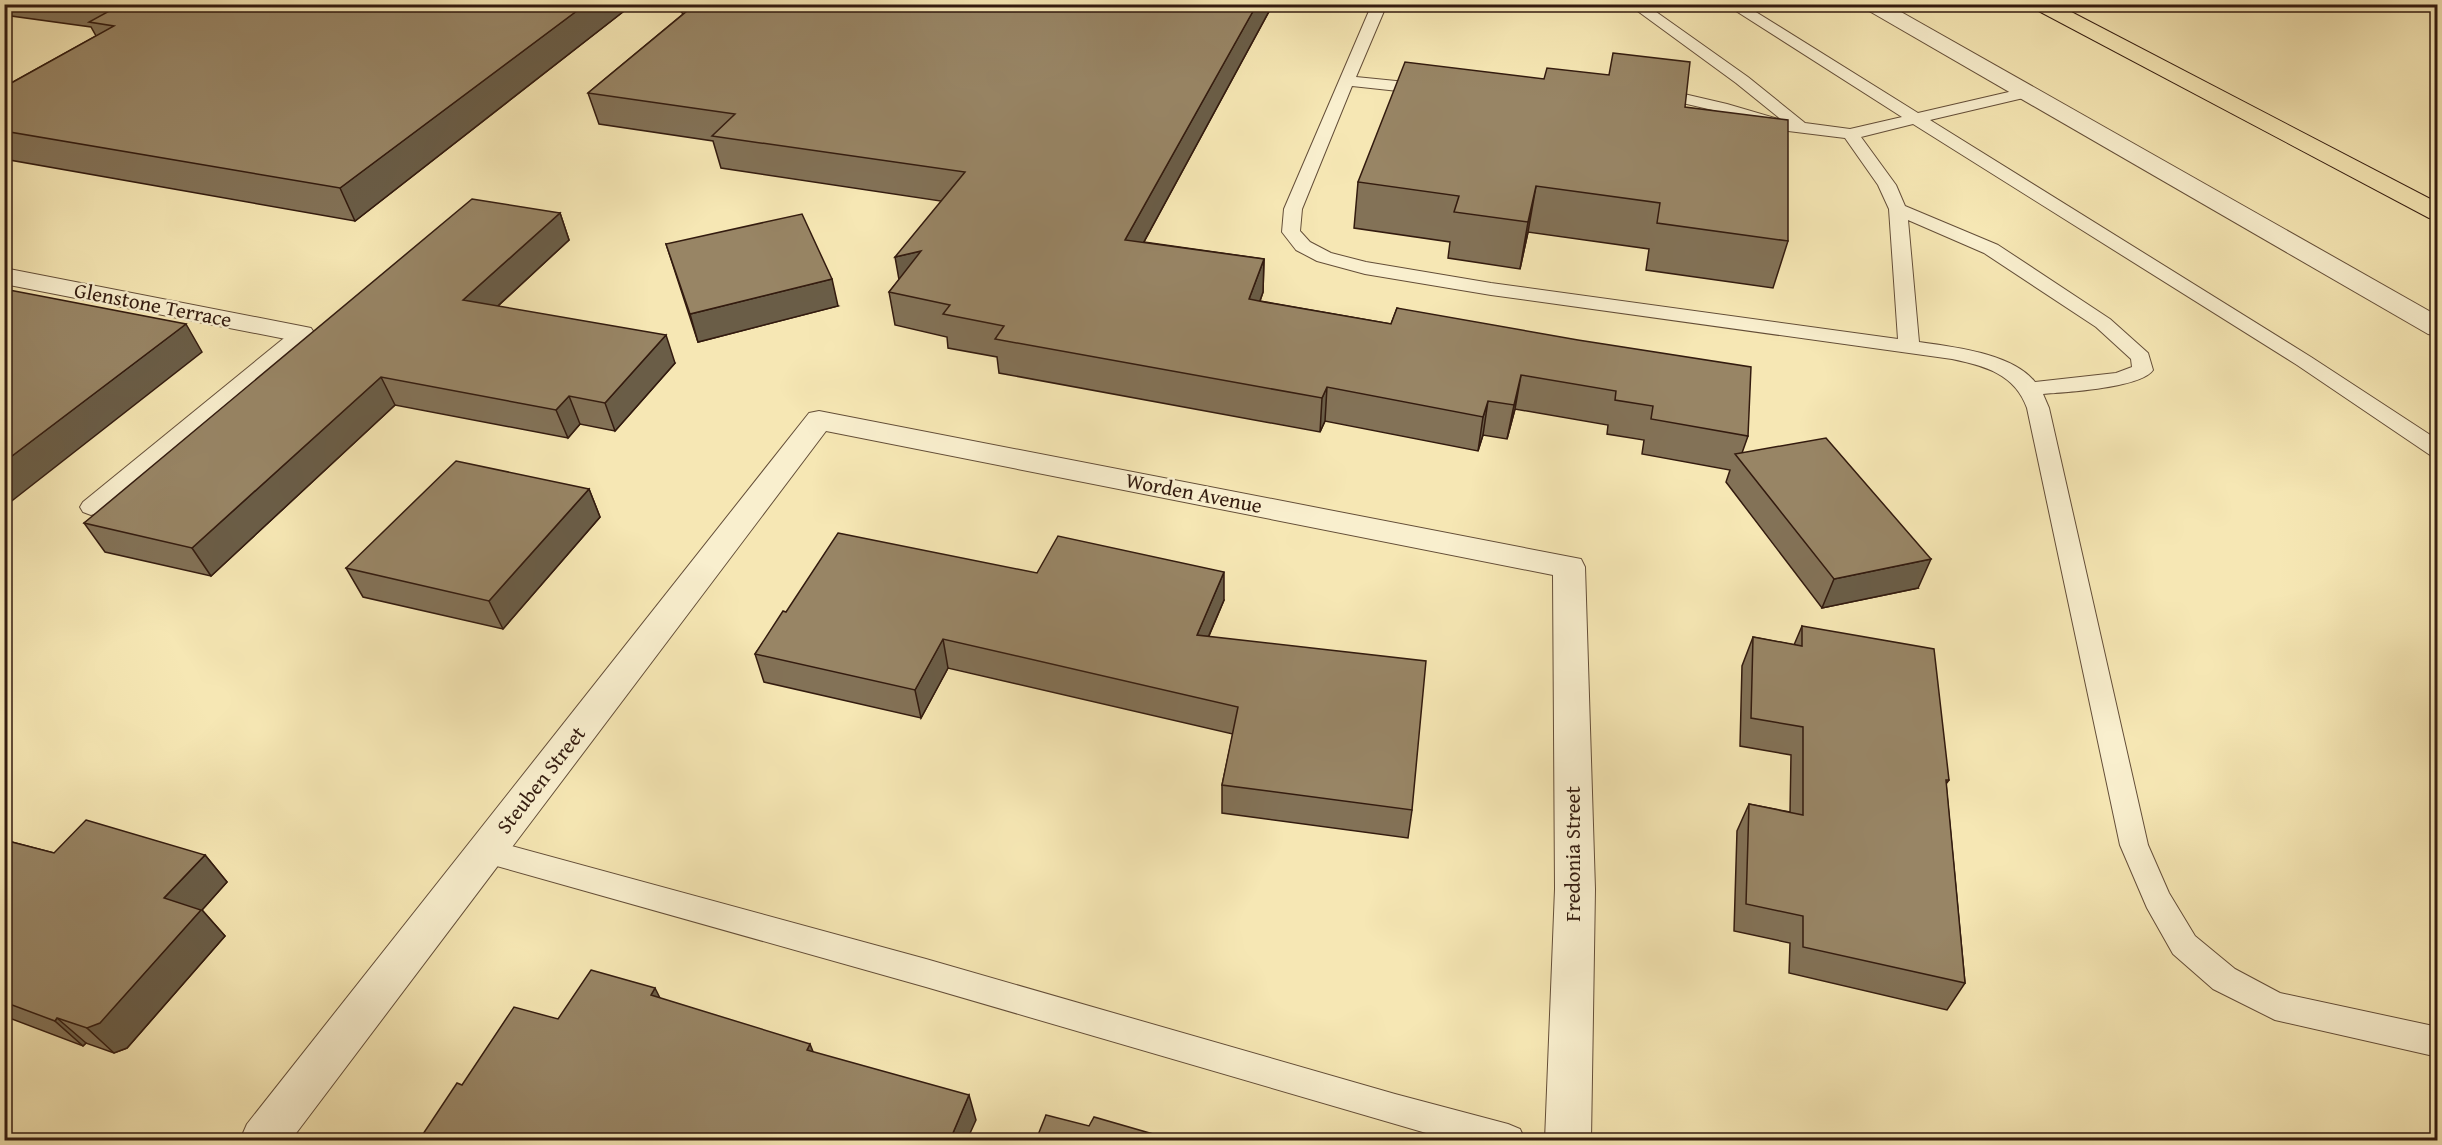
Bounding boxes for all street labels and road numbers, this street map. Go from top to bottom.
street label: Glenstone Terrace [72,274,235,335]
street label: Worden Avenue [1123,464,1265,521]
street label: Steuben Street [489,719,593,840]
street label: Fredonia Street [1557,786,1588,922]

